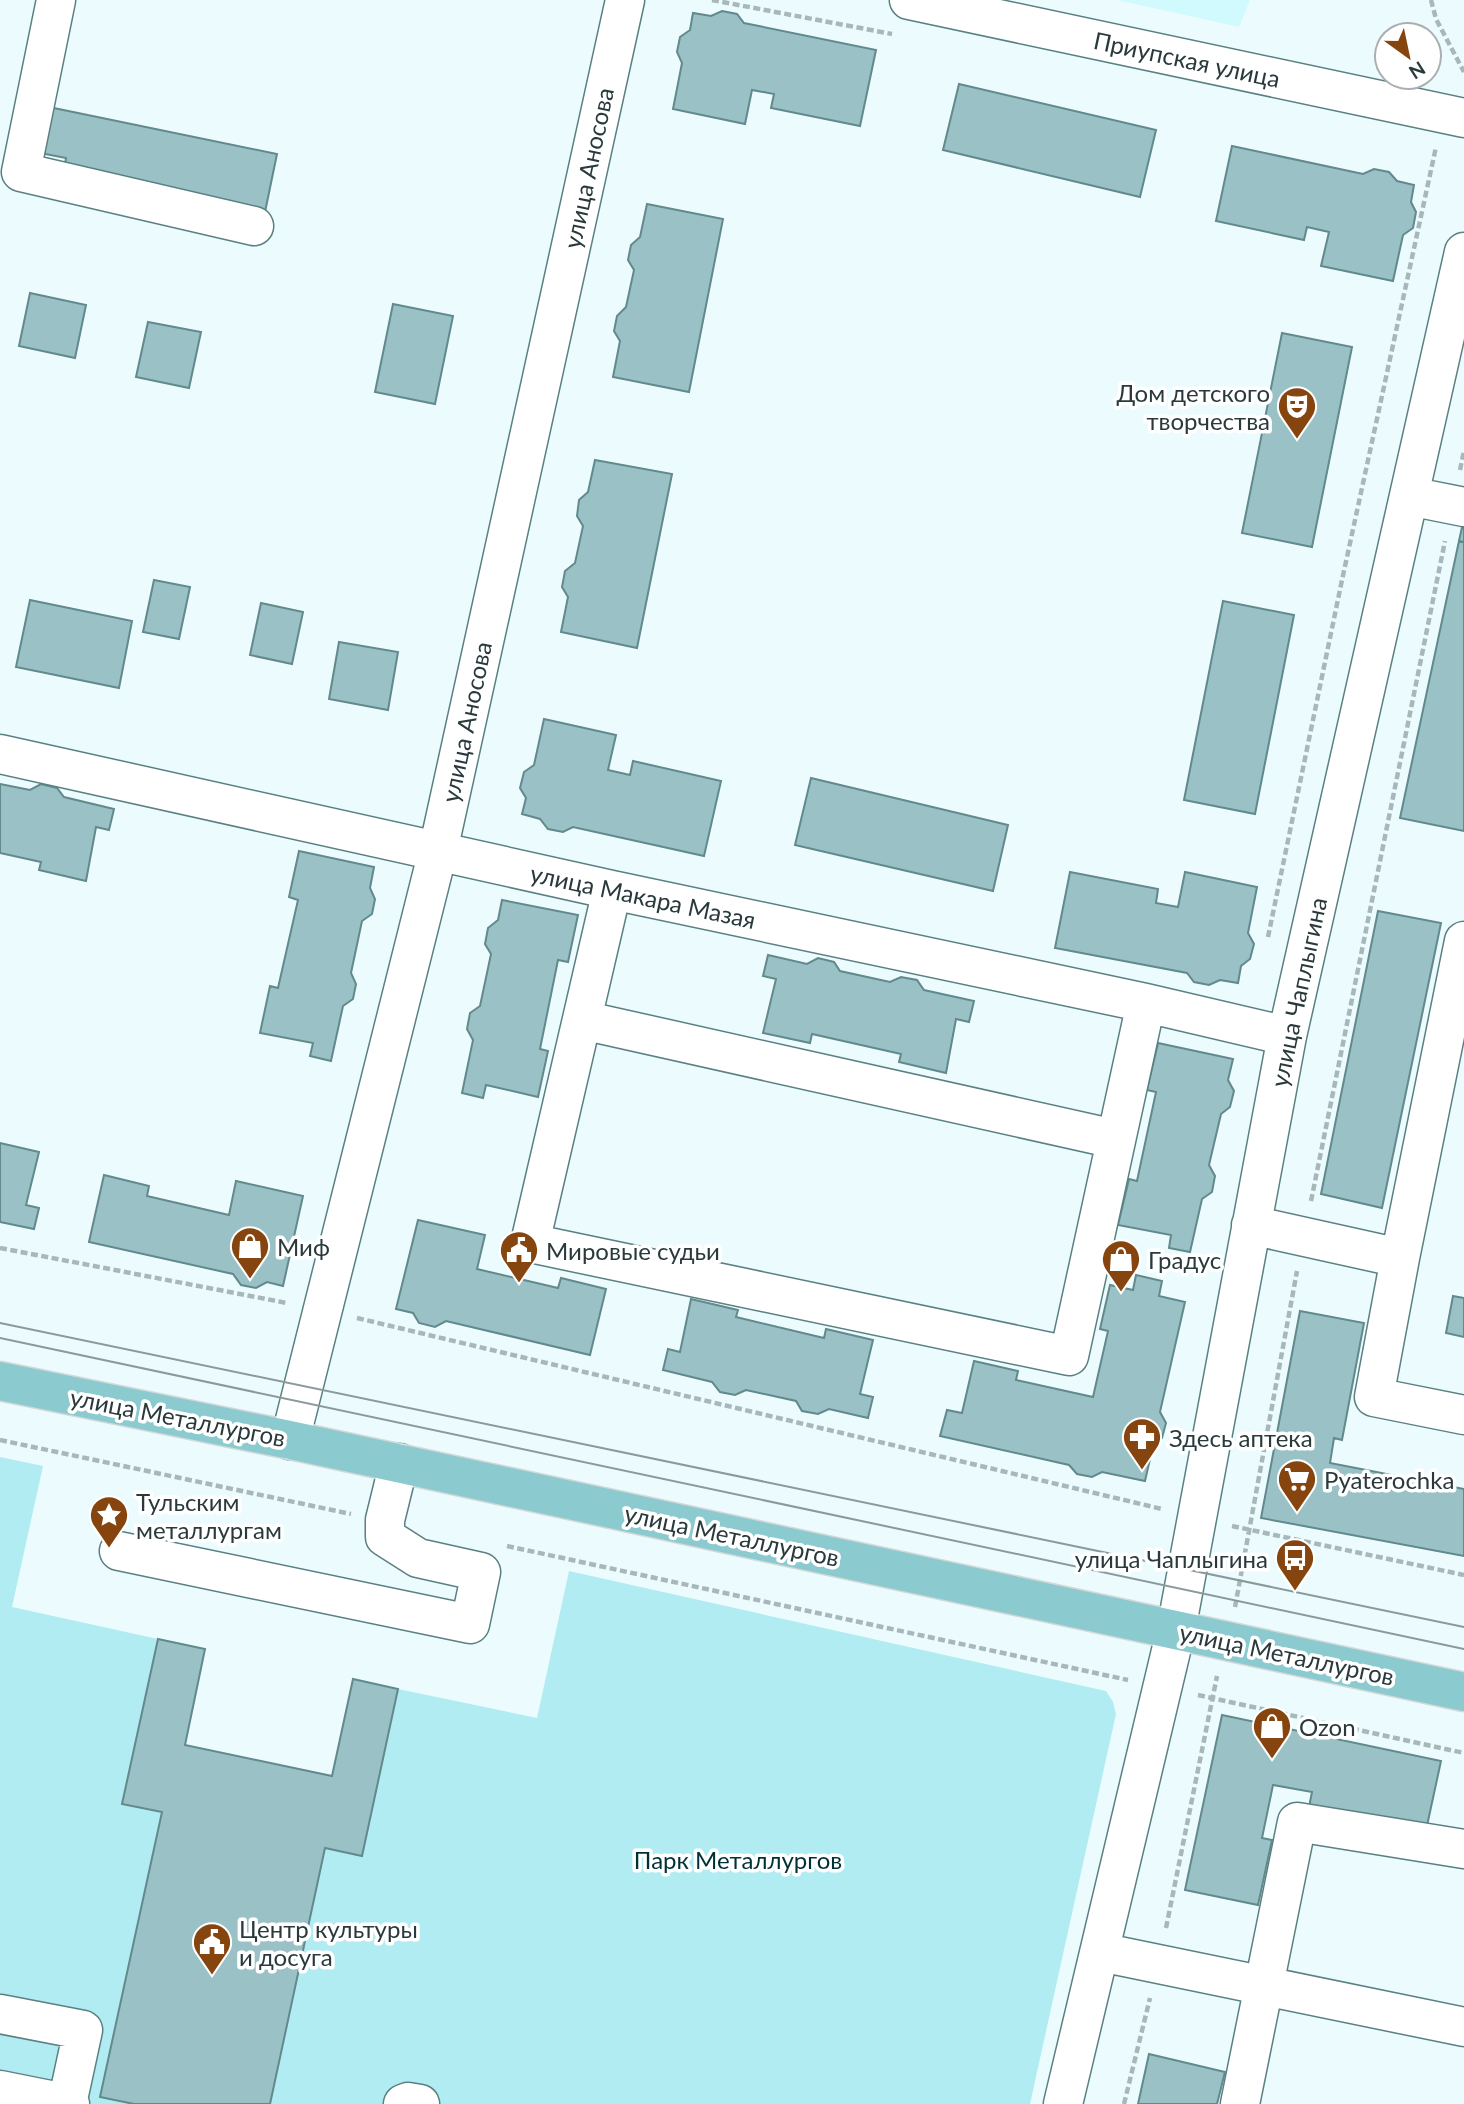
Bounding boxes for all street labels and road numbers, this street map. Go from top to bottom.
street label: Приупская улица [1091,25,1283,93]
street label: улица Аносова [557,85,619,251]
street label: улица Аносова [435,639,497,805]
street label: улица Макара Мазая [528,858,758,934]
street label: улица Чаплыгина [1264,895,1332,1089]
street label: улица Металлургов [68,1382,288,1452]
street label: улица Металлургов [622,1498,842,1572]
street label: улица Металлургов [1177,1617,1397,1691]

